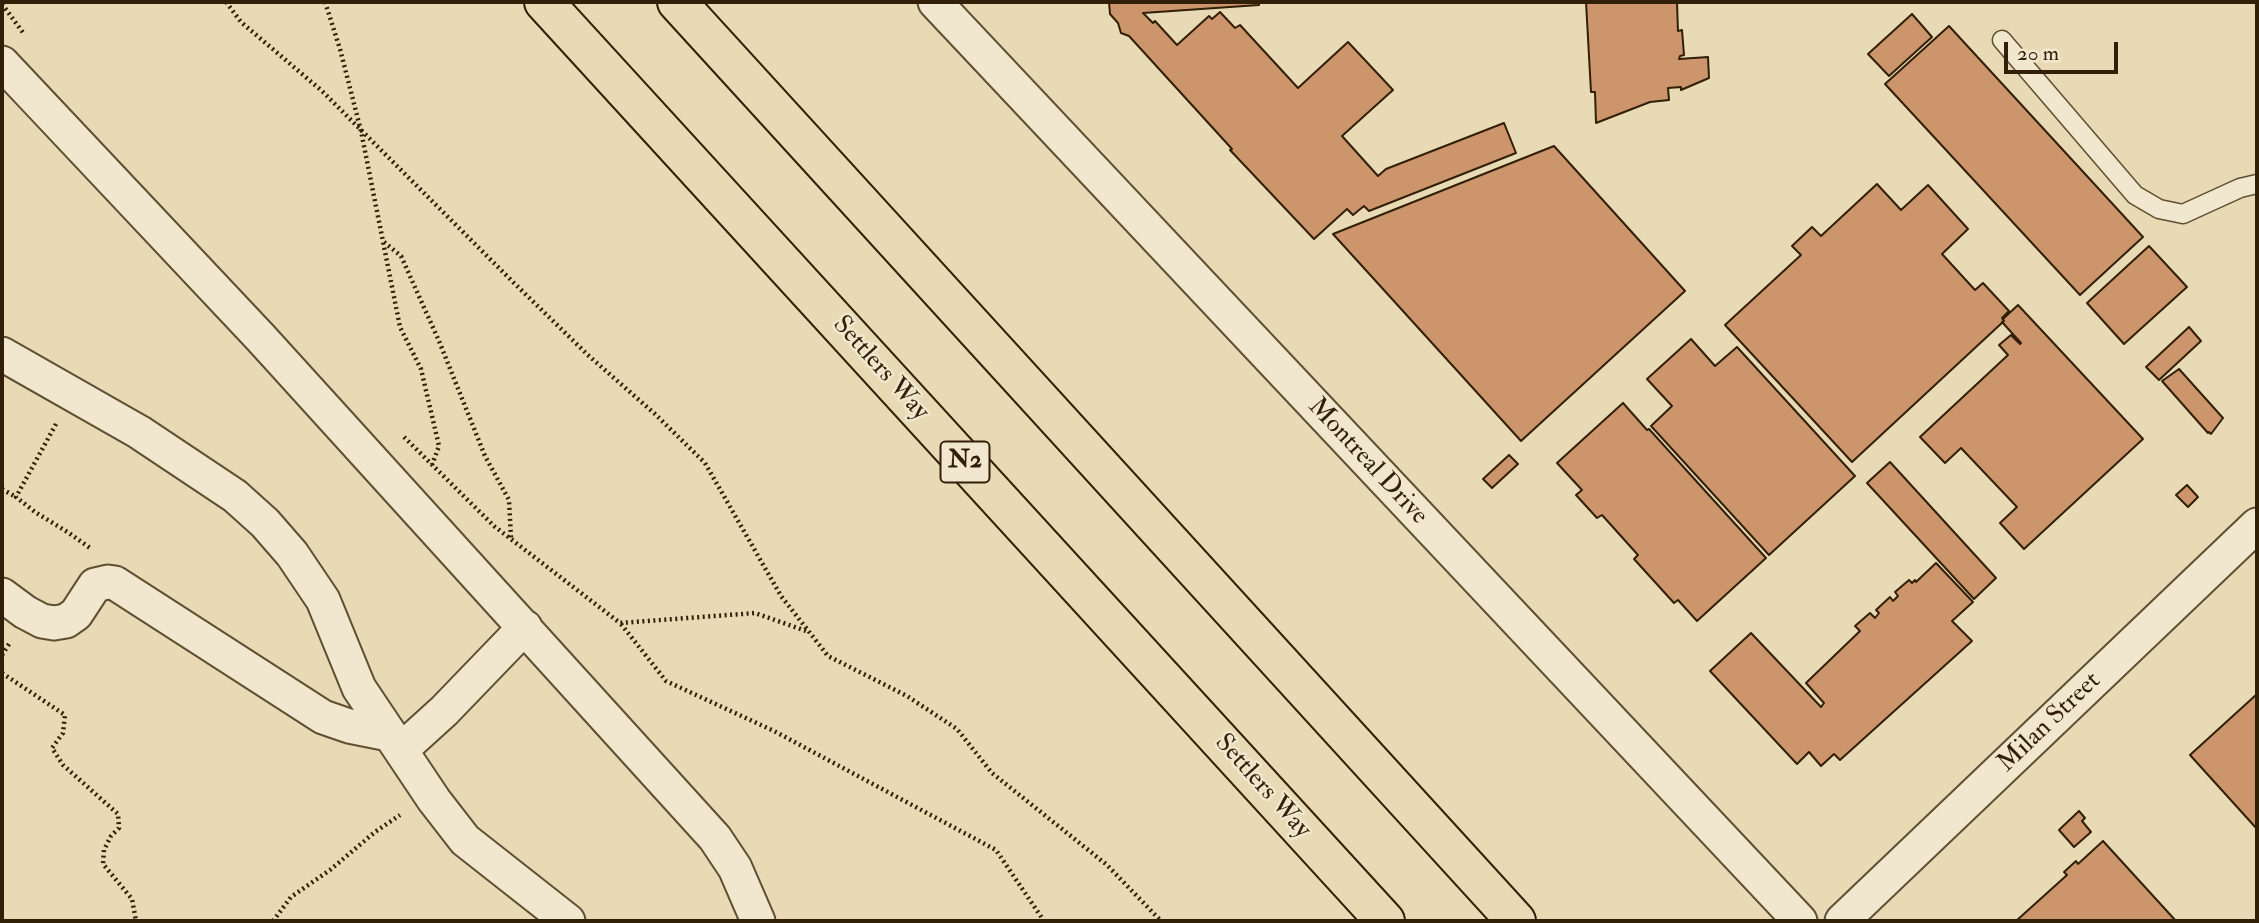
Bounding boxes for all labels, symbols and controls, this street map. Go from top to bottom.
scale bar [2007,28,2121,72]
text: 20 m [2017,40,2059,67]
street label: Settlers Way [825,310,935,428]
street label: Montreal Drive [1300,392,1434,532]
road number: N2 [940,442,990,482]
street label: Milan Street [1992,666,2108,780]
street label: Settlers Way [1207,728,1317,846]

